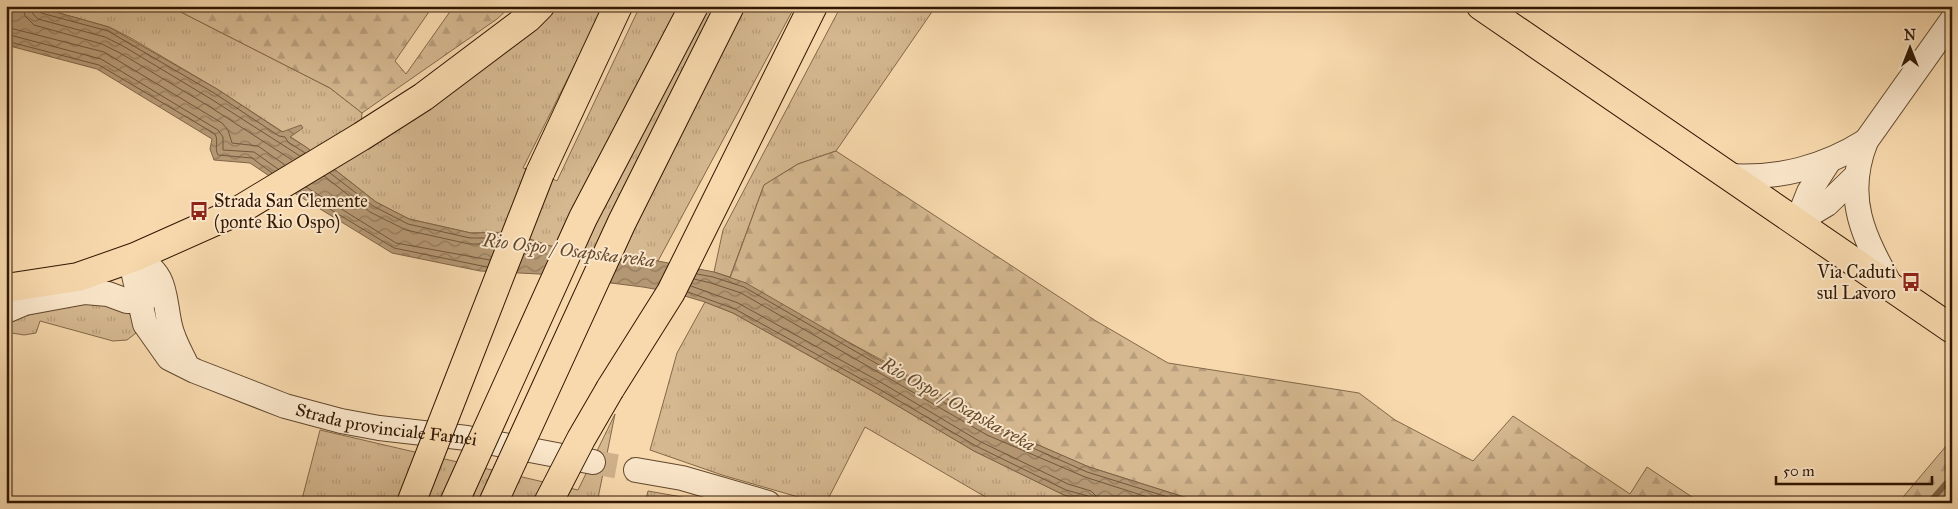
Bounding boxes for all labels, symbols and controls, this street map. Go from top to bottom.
north arrow [1886,22,1936,72]
text: N [1904,27,1916,44]
place label: Strada San Clemente (ponte Rio Ospo) [214,190,368,234]
bus stop icon: Strada San Clemente (ponte Rio Ospo) [188,200,210,222]
water label: Rio Ospo / Osapska reka [481,228,656,273]
place label: Via Caduti sul Lavoro [1816,261,1896,304]
bus stop icon: Via Caduti sul Lavoro [1900,271,1922,293]
water label: Rio Ospo / Osapska reka [875,351,1039,457]
street label: Strada provinciale Farnei [293,398,479,451]
scale bar [1776,454,1932,486]
text: 50 m [1783,462,1815,480]

